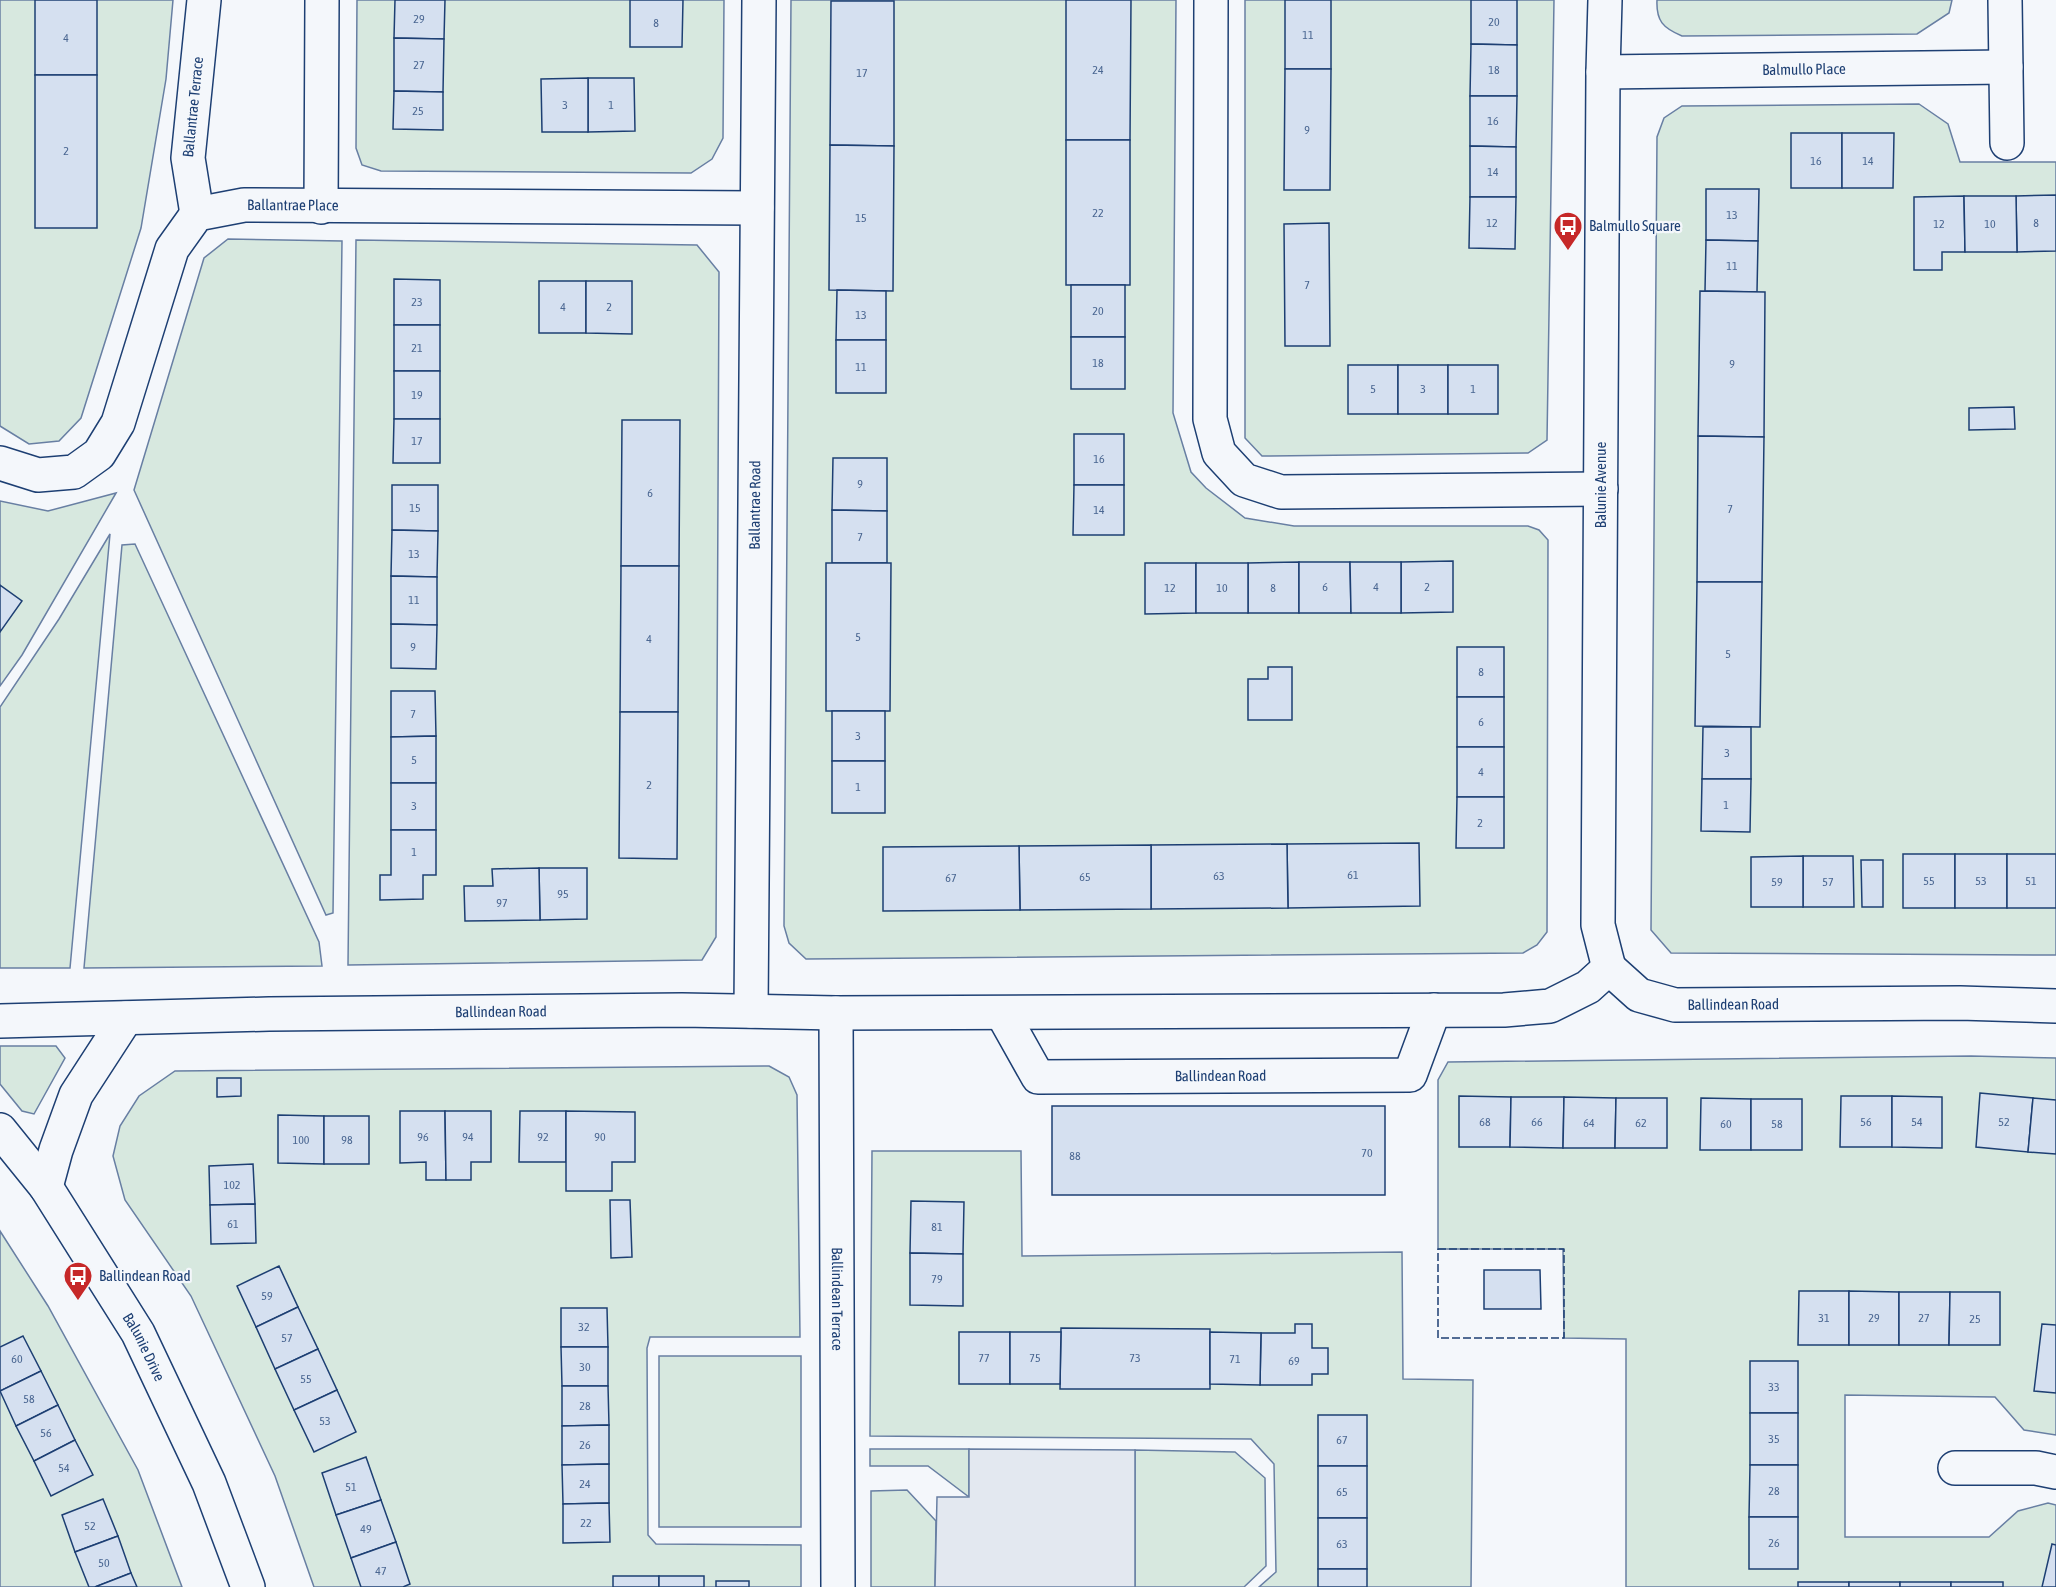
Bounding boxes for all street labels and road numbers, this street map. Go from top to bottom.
street label: Ballantrae Terrace [179,56,206,158]
street label: Balmullo Place [1762,60,1846,78]
street label: Ballantrae Place [247,196,339,214]
street label: Balunie Avenue [1592,442,1609,528]
street label: Ballantrae Road [746,460,763,550]
street label: Ballindean Road [1687,995,1779,1013]
street label: Ballindean Road [455,1002,547,1020]
street label: Ballindean Road [1175,1067,1266,1084]
street label: Ballindean Terrace [829,1247,846,1351]
street label: Balunie Drive [120,1310,169,1384]

